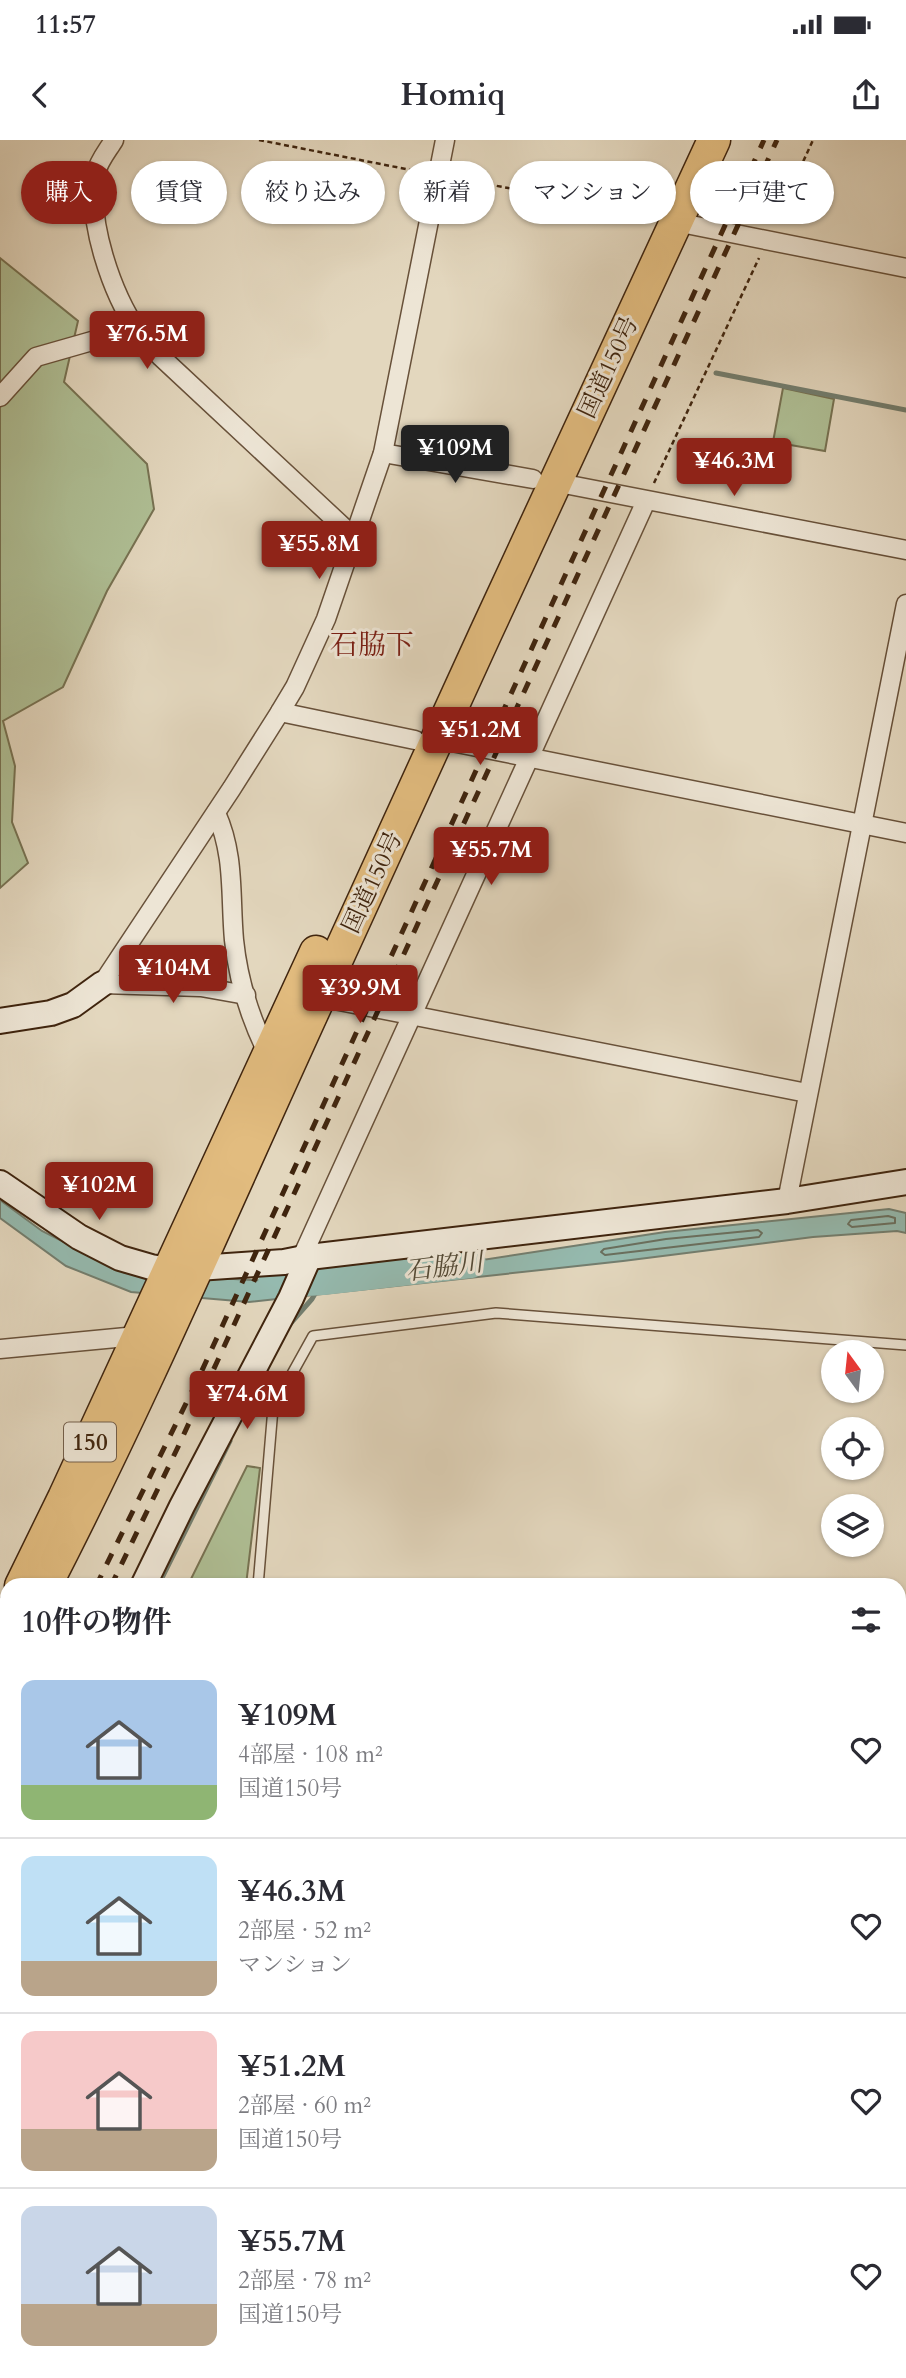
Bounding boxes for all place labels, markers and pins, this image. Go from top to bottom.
pin: ¥76.5M [90,312,204,371]
pin: ¥109M [406,426,504,485]
pin: ¥46.3M [677,438,791,498]
pin: ¥55.8M [262,522,376,581]
pin: ¥51.2M [423,708,537,767]
pin: ¥55.7M [434,828,548,887]
pin: ¥104M [124,946,222,1005]
pin: ¥39.9M [303,966,417,1025]
pin: ¥102M [50,1163,148,1222]
pin: ¥74.6M [190,1372,304,1431]

